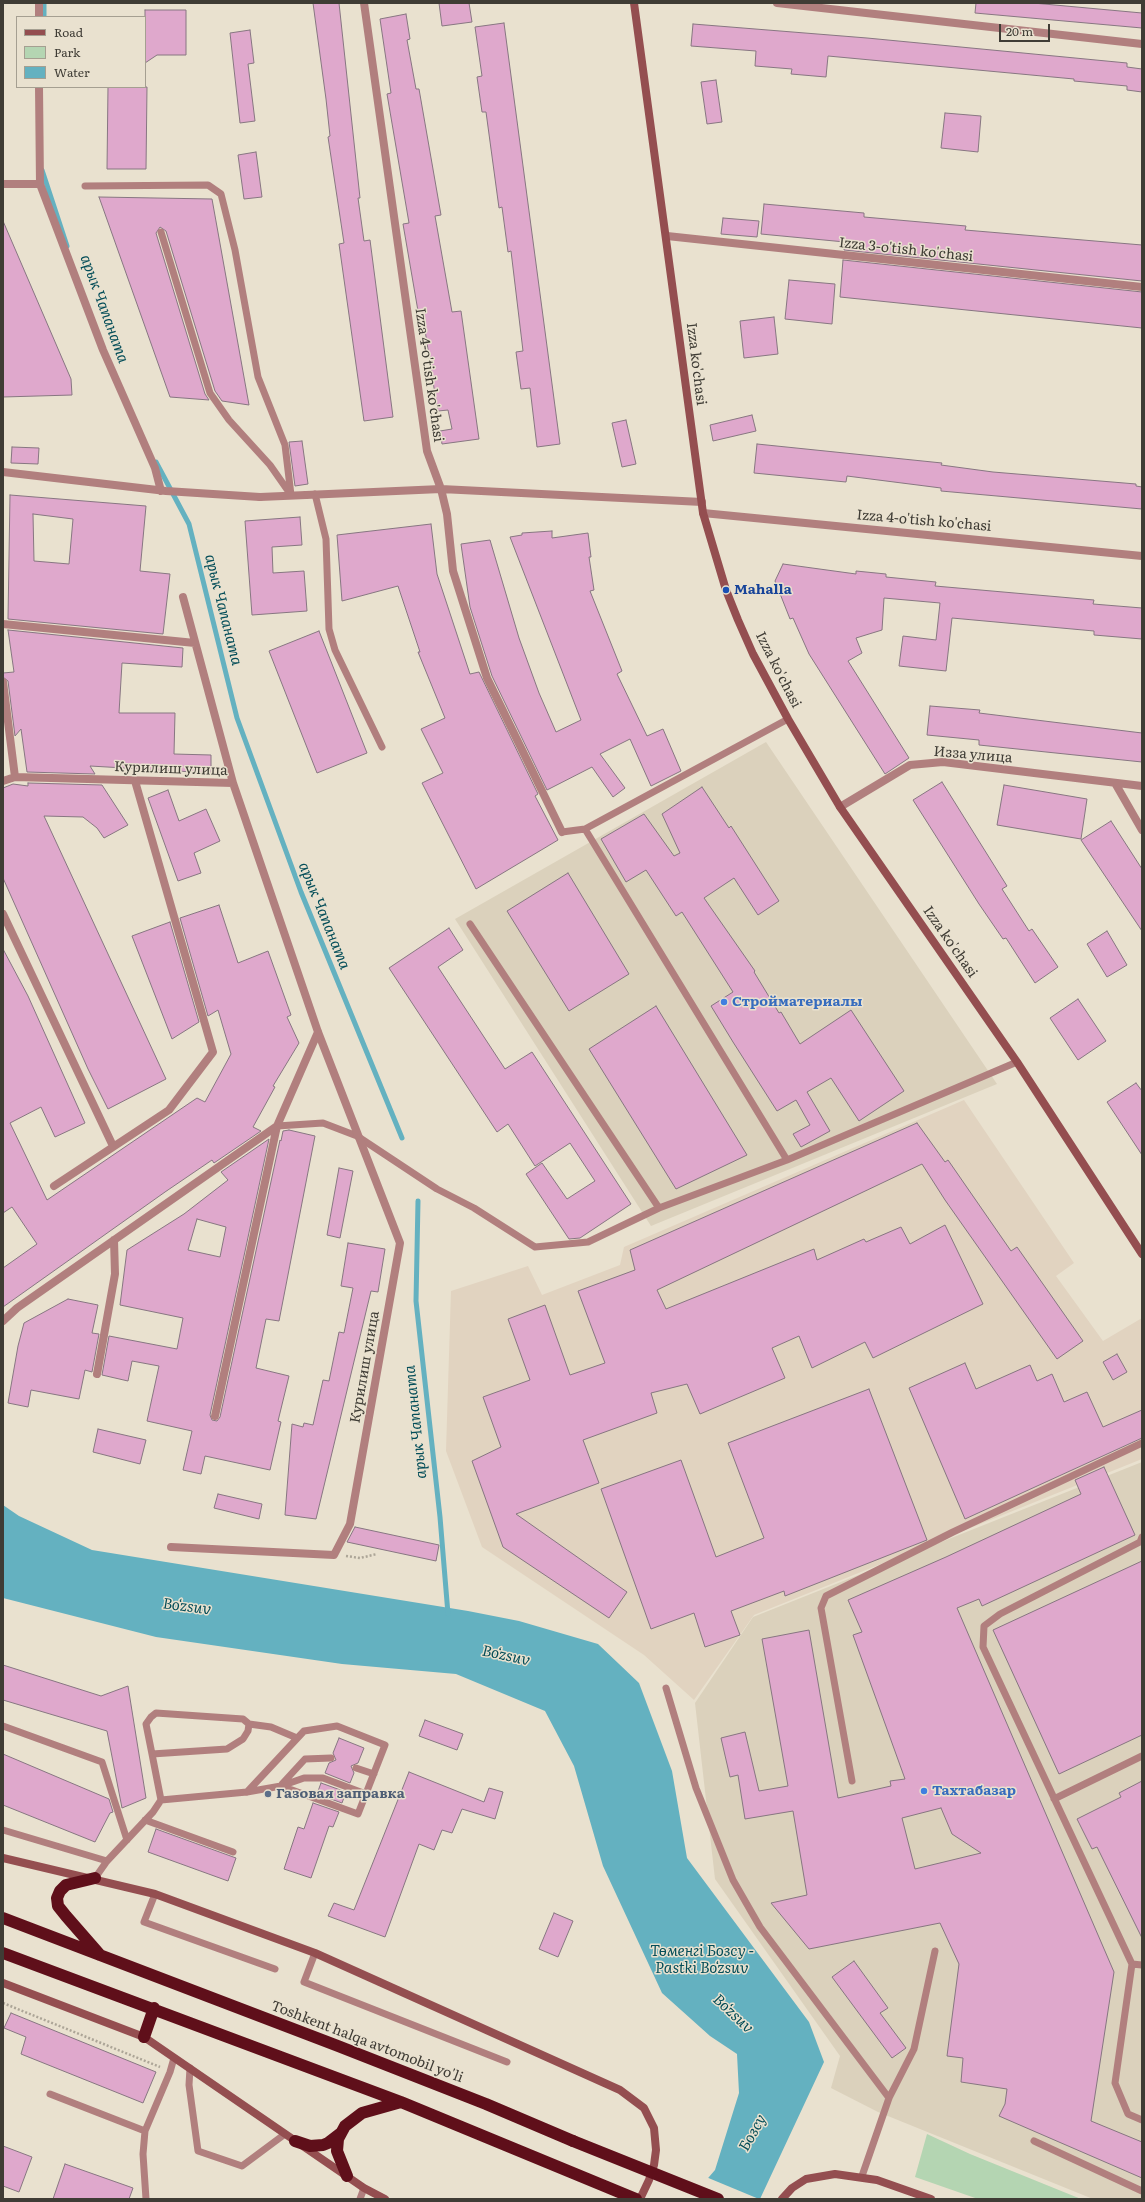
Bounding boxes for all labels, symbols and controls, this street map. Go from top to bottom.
legend [16,16,146,88]
scale bar [1001,16,1052,42]
text: 20 m [1006,22,1033,40]
text: Road [54,23,83,41]
text: Park [54,43,80,61]
text: Water [54,63,90,81]
street label: Izza 3-o'tish ko'chasi [838,235,974,265]
water label: арык Чапаната [76,252,132,366]
street label: Izza 4-o'tish ko'chasi [411,307,447,443]
street label: Izza ko'chasi [683,322,709,406]
street label: Izza 4-o'tish ko'chasi [856,507,992,535]
water label: арык Чапаната [200,552,246,668]
place label: Mahalla [734,582,792,598]
marker: Mahalla [721,585,731,595]
street label: Izza ko'chasi [752,629,804,711]
street label: Изза улица [933,743,1013,767]
street label: Курилиш улица [114,759,228,779]
water label: арык Чапаната [294,860,354,972]
street label: Izza ko'chasi [919,903,981,981]
place label: Стройматериалы [732,994,862,1010]
marker: Стройматериалы [719,997,729,1007]
street label: Курилиш улица [347,1310,383,1424]
water label: арык Чапаната [401,1364,431,1480]
water label: Boʻzsuv [162,1595,212,1619]
water label: Boʻzsuv [480,1642,532,1670]
place label: Тахтабазар [932,1783,1016,1799]
place label: Газовая заправка [276,1786,405,1802]
marker: Тахтабазар [919,1786,929,1796]
marker: Газовая заправка [263,1789,273,1799]
water label: Төменгі Бозсу - Pastki Boʻzsuv [650,1943,754,1978]
water label: Boʻzsuv [709,1991,757,2037]
street label: Toshkent halqa avtomobil yo'li [268,1997,466,2087]
water label: Бозсу [736,2111,770,2155]

